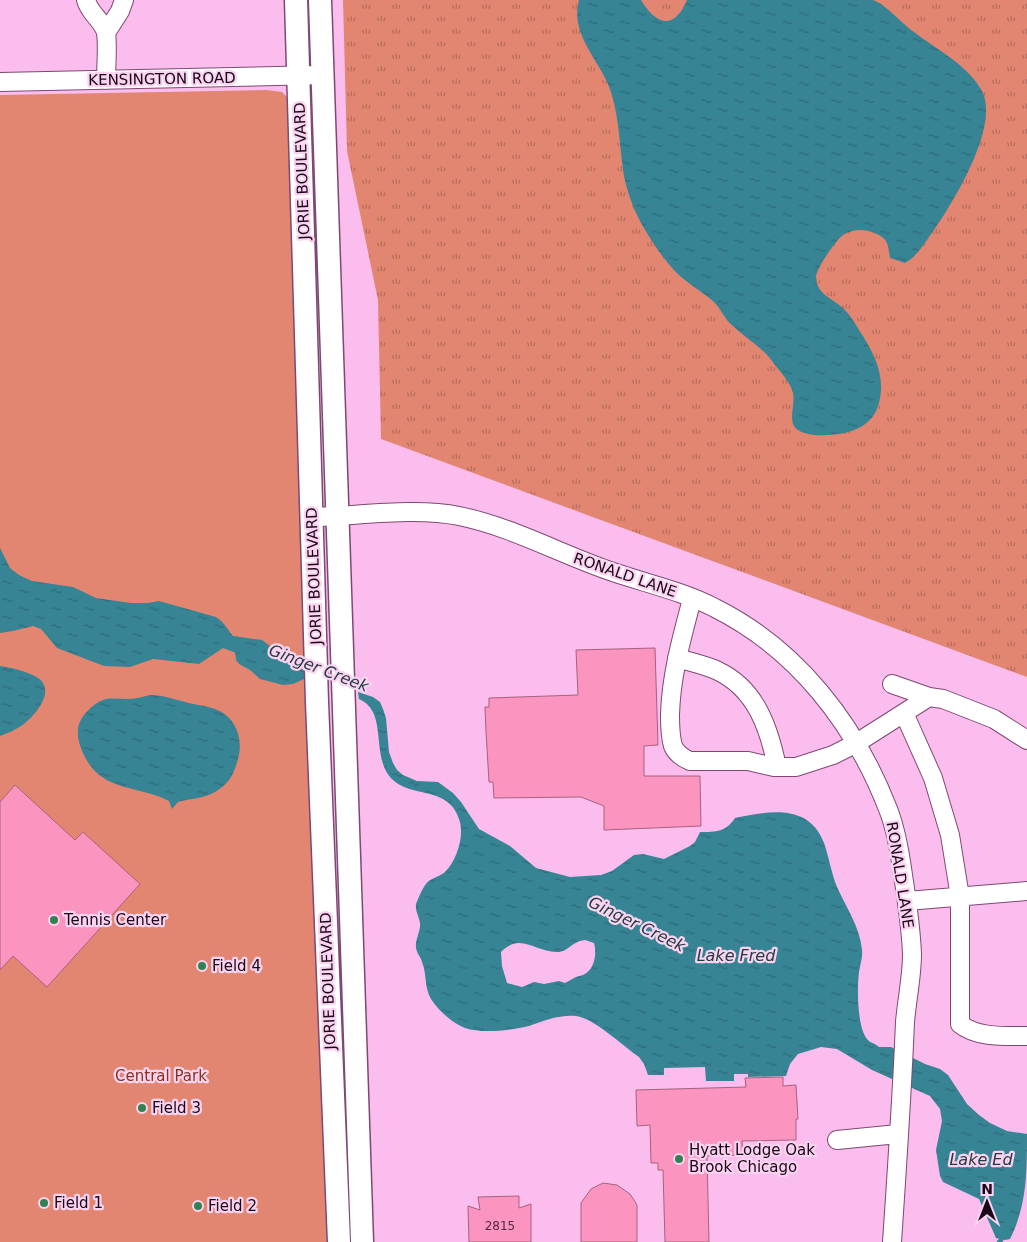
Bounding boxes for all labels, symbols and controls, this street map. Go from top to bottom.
street label: KENSINGTON ROAD [88,69,236,89]
street label: JORIE BOULEVARD [291,102,313,241]
street label: JORIE BOULEVARD [303,507,325,646]
street label: RONALD LANE [571,549,679,601]
water label: Ginger Creek [266,640,372,696]
street label: RONALD LANE [883,820,917,930]
water label: Ginger Creek [585,892,689,956]
place label: Tennis Center [63,911,167,929]
street label: JORIE BOULEVARD [317,912,339,1051]
marker: Tennis Center [48,914,60,926]
water label: Lake Fred [697,946,776,965]
place label: Field 4 [212,957,261,975]
marker: Field 4 [196,960,208,972]
park label: Central Park [115,1067,207,1085]
place label: Field 3 [152,1099,201,1117]
marker: Field 3 [136,1102,148,1114]
place label: Hyatt Lodge Oak Brook Chicago [689,1141,815,1176]
water label: Lake Ed [949,1150,1013,1169]
marker: Hyatt Lodge Oak Brook Chicago [673,1153,685,1165]
north arrow [962,1177,1012,1227]
text: N [981,1181,993,1197]
place label: Field 1 [54,1194,103,1212]
marker: Field 1 [38,1197,50,1209]
place label: Field 2 [208,1197,257,1215]
marker: Field 2 [192,1200,204,1212]
house number: 2815 [485,1219,515,1233]

